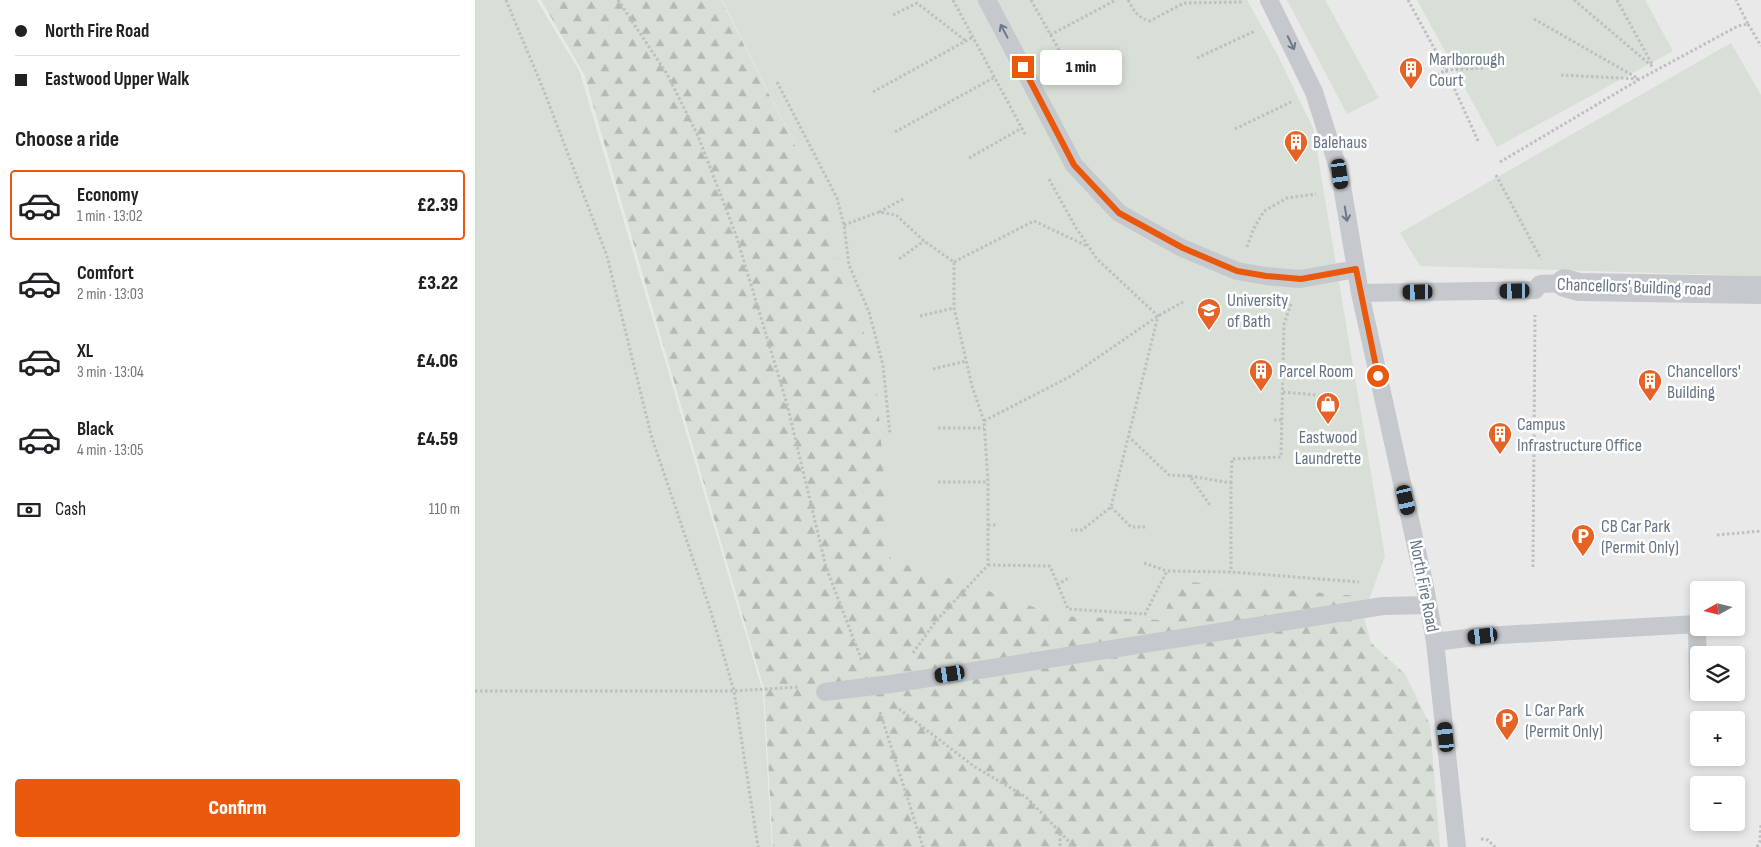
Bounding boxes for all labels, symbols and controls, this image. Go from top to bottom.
text: North Fire Road [45,20,149,43]
one-way arrow [998,25,1008,39]
one-way arrow [1287,35,1296,50]
place label: Marlborough Court [1429,49,1505,91]
callout: 1 min [1041,50,1123,84]
route end [1012,56,1034,78]
building icon: Marlborough Court [1398,56,1424,90]
text: 1 min [1066,58,1096,77]
text: Eastwood Upper Walk [45,68,189,91]
text: Choose a ride [15,126,119,153]
building icon: Balehaus [1283,129,1309,163]
place label: Balehaus [1313,132,1367,153]
car [1330,158,1349,190]
icon: car [17,183,62,228]
text: Economy [77,184,139,207]
text: £2.39 [417,194,458,217]
one-way arrow [1341,205,1351,221]
text: 1 min · 13:02 [77,207,143,226]
icon: car [17,261,62,306]
text: Comfort [77,262,134,285]
text: £3.22 [417,272,458,295]
street label: Chancellors' Building road [1557,274,1711,300]
car [1499,283,1530,299]
car [1402,284,1433,300]
text: 2 min · 13:03 [77,285,144,304]
place label: University of Bath [1227,290,1288,332]
school or university icon: University of Bath [1196,297,1222,331]
icon: car [17,339,62,384]
text: XL [77,340,93,363]
text: £4.06 [416,350,458,373]
building icon: Parcel Room [1248,358,1274,392]
place label: Parcel Room [1279,361,1353,382]
place label: Chancellors' Building [1667,361,1741,403]
text: 3 min · 13:04 [77,363,144,382]
route start [1367,365,1389,387]
building icon: Chancellors' Building [1637,368,1663,402]
shop icon: Eastwood Laundrette [1315,391,1341,425]
place label: Campus Infrastructure Office [1517,414,1642,456]
icon: car [17,417,62,462]
text: Black [77,418,114,441]
building icon: Campus Infrastructure Office [1487,421,1513,455]
place label: Eastwood Laundrette [1295,427,1361,469]
text: £4.59 [416,428,458,451]
text: 4 min · 13:05 [77,441,143,460]
car [1395,484,1416,516]
icon: cash [15,496,43,524]
text: Cash [55,498,86,521]
text: 110 m [429,500,460,519]
place label: CB Car Park (Permit Only) [1601,516,1679,558]
parking icon: CB Car Park (Permit Only) [1570,523,1596,557]
street label: North Fire Road [1405,538,1443,634]
north arrow [1690,581,1745,636]
map controls [1690,581,1745,831]
car [1467,627,1498,645]
button: layers [1690,646,1745,701]
car [934,664,965,684]
place label: L Car Park (Permit Only) [1525,700,1603,742]
parking icon: L Car Park (Permit Only) [1494,707,1520,741]
button: + [1690,711,1745,766]
car [1436,721,1455,753]
button: − [1690,776,1745,831]
button: Confirm [15,779,460,837]

